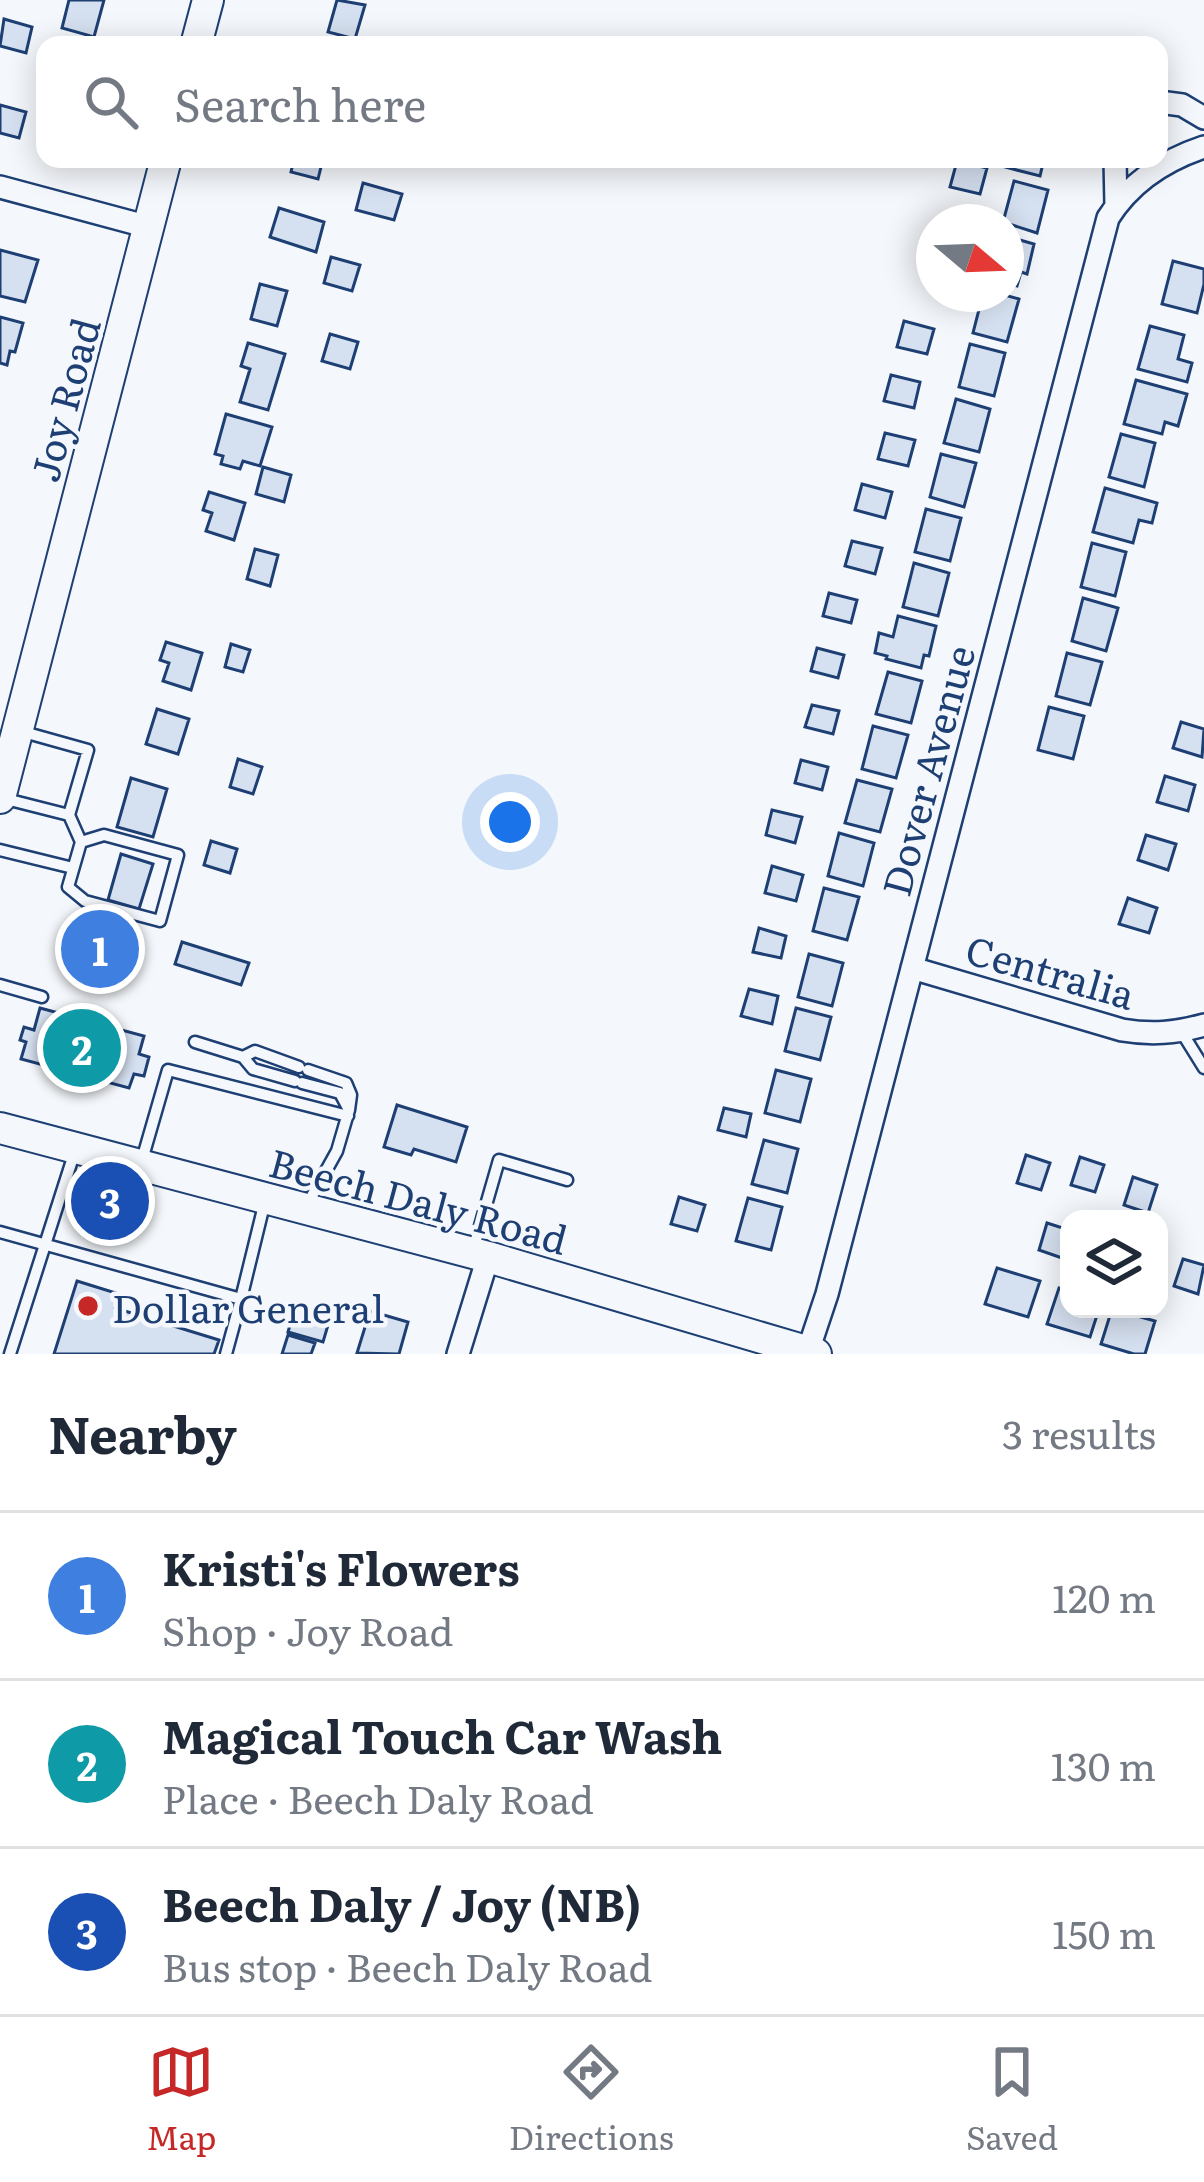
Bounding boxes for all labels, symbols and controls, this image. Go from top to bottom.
search box [36,36,1168,168]
icon: search [78,69,144,135]
text: Search here [174,69,426,136]
north arrow [916,204,1024,312]
street label: Joy Road [13,311,113,487]
street label: Dover Avenue [865,638,987,902]
your location [480,792,540,852]
pin: 1 [61,904,139,994]
street label: Centralia [960,918,1142,1022]
pin: 2 [43,1003,121,1093]
street label: Beech Daly Road [263,1131,575,1267]
pin: 3 [71,1156,149,1246]
map controls [1060,1210,1168,1318]
button: layers [1060,1210,1168,1318]
place label: Dollar General [112,1277,384,1335]
marker: Dollar General [75,1293,101,1319]
text: Nearby [48,1394,237,1470]
text: 3 results [1002,1403,1156,1461]
text: Kristi's Flowers [162,1533,520,1600]
text: 1 [79,1567,95,1625]
text: 120 m [1052,1567,1156,1625]
text: Shop · Joy Road [162,1600,453,1658]
text: Magical Touch Car Wash [162,1701,722,1768]
text: 2 [77,1735,97,1793]
text: 130 m [1051,1735,1156,1793]
text: Place · Beech Daly Road [162,1768,594,1826]
text: Beech Daly / Joy (NB) [162,1869,641,1936]
text: 3 [76,1903,98,1961]
text: 150 m [1052,1903,1156,1961]
text: Bus stop · Beech Daly Road [162,1936,652,1994]
tab: Map [146,2039,216,2160]
tab: Directions [509,2039,674,2160]
tab: Saved [966,2039,1058,2160]

